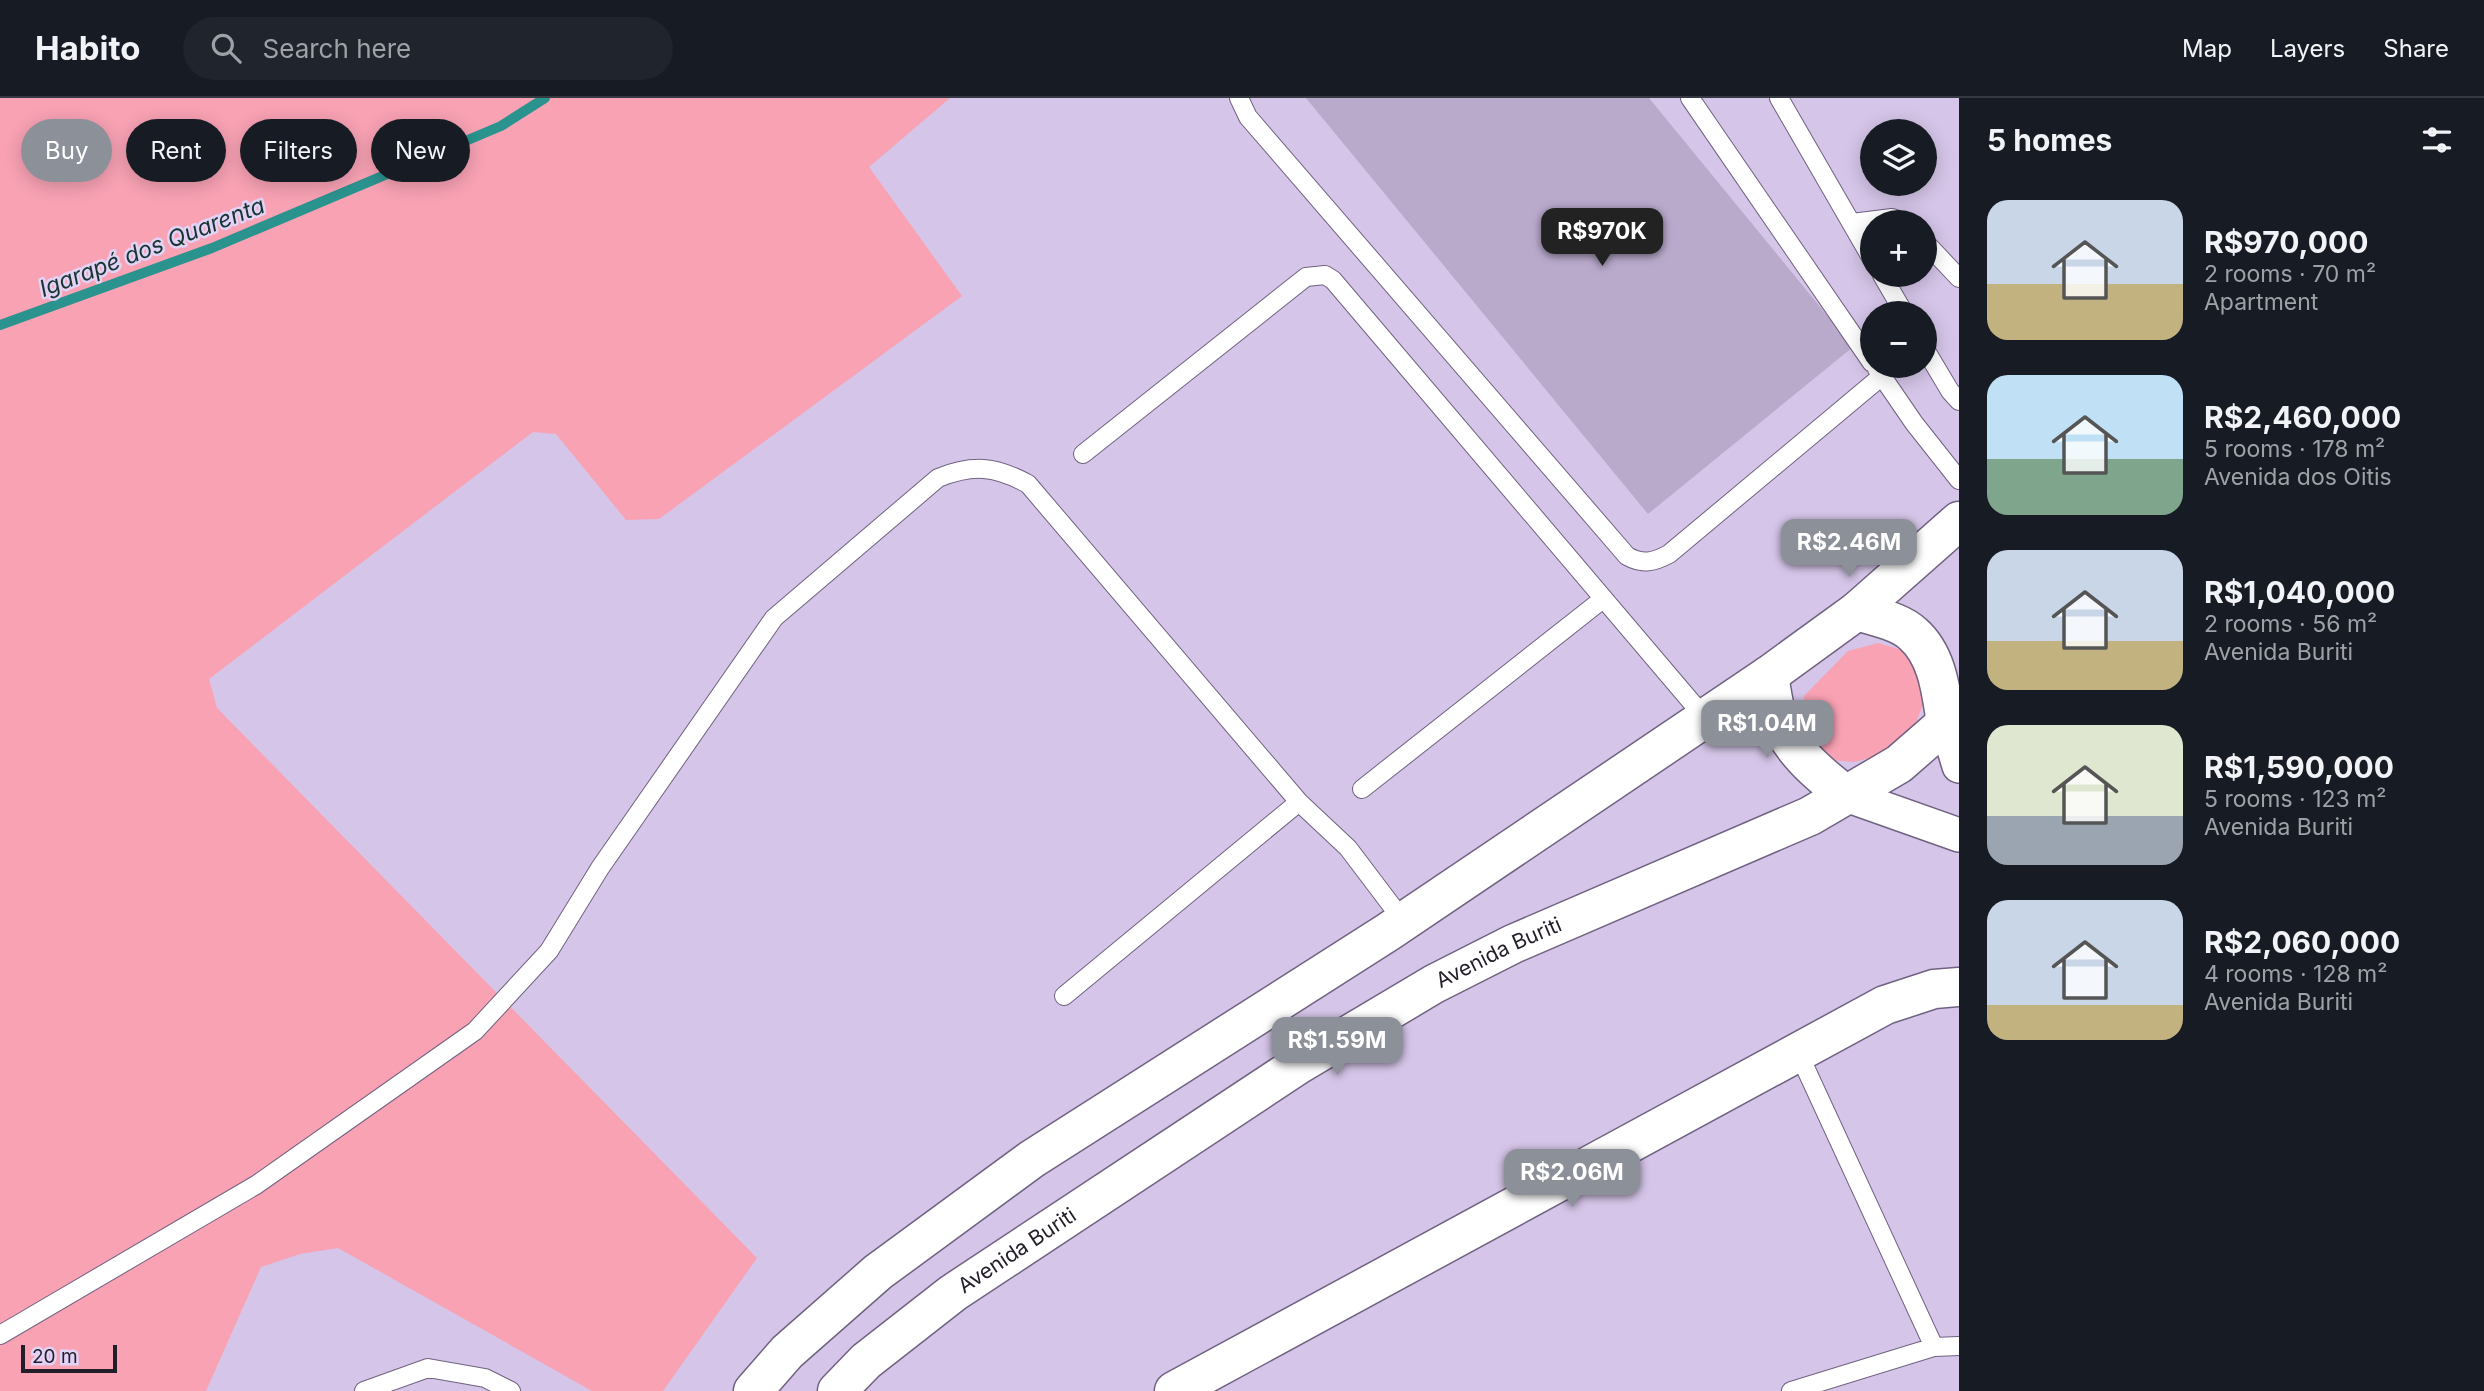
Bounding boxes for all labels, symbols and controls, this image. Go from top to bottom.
search box [183,17,673,80]
text: Habito [35,28,141,68]
icon: search [207,29,245,67]
text: Search here [263,33,411,64]
text: Map [2182,34,2232,63]
text: Layers [2270,34,2345,63]
text: Share [2383,34,2449,63]
chip: Buy [21,119,112,182]
chip: Rent [126,119,226,182]
chip: Filters [240,119,357,182]
chip: New [371,119,470,182]
map controls [1860,119,1937,378]
button: layers [1860,119,1937,196]
icon: filters [2418,121,2456,159]
text: 5 homes [1987,122,2112,158]
water label: Igarapé dos Quarenta [35,191,269,303]
pin: R$970K [1545,208,1659,268]
button: + [1860,210,1937,287]
text: R$970K [1557,217,1647,245]
text: R$970,000 [2204,224,2368,260]
icon: home [2043,228,2127,312]
text: 2 rooms · 70 m² [2204,260,2376,288]
text: Apartment [2204,288,2318,316]
button: − [1860,301,1937,378]
text: R$2,460,000 [2204,399,2401,435]
icon: home [2043,403,2127,487]
text: 5 rooms · 178 m² [2204,435,2385,463]
text: Avenida dos Oitis [2204,463,2392,491]
pin: R$2.46M [1784,519,1914,579]
text: R$2.46M [1797,528,1901,556]
text: R$1,040,000 [2204,574,2395,610]
icon: home [2043,578,2127,662]
text: 2 rooms · 56 m² [2204,610,2377,638]
text: Avenida Buriti [2204,638,2353,666]
pin: R$1.04M [1702,700,1832,760]
text: R$1.04M [1717,709,1817,737]
text: R$1,590,000 [2204,749,2394,785]
icon: home [2043,753,2127,837]
text: 5 rooms · 123 m² [2204,785,2387,813]
text: Avenida Buriti [2204,813,2353,841]
street label: Avenida Buriti [1432,912,1565,993]
text: R$2,060,000 [2204,924,2400,960]
icon: home [2043,928,2127,1012]
text: 4 rooms · 128 m² [2204,960,2387,988]
text: Avenida Buriti [2204,988,2353,1016]
pin: R$1.59M [1272,1018,1402,1077]
text: R$1.59M [1288,1026,1386,1054]
pin: R$2.06M [1507,1150,1637,1209]
text: R$2.06M [1520,1158,1624,1186]
street label: Avenida Buriti [953,1202,1081,1298]
scale bar [21,1342,117,1374]
text: 20 m [32,1345,78,1368]

